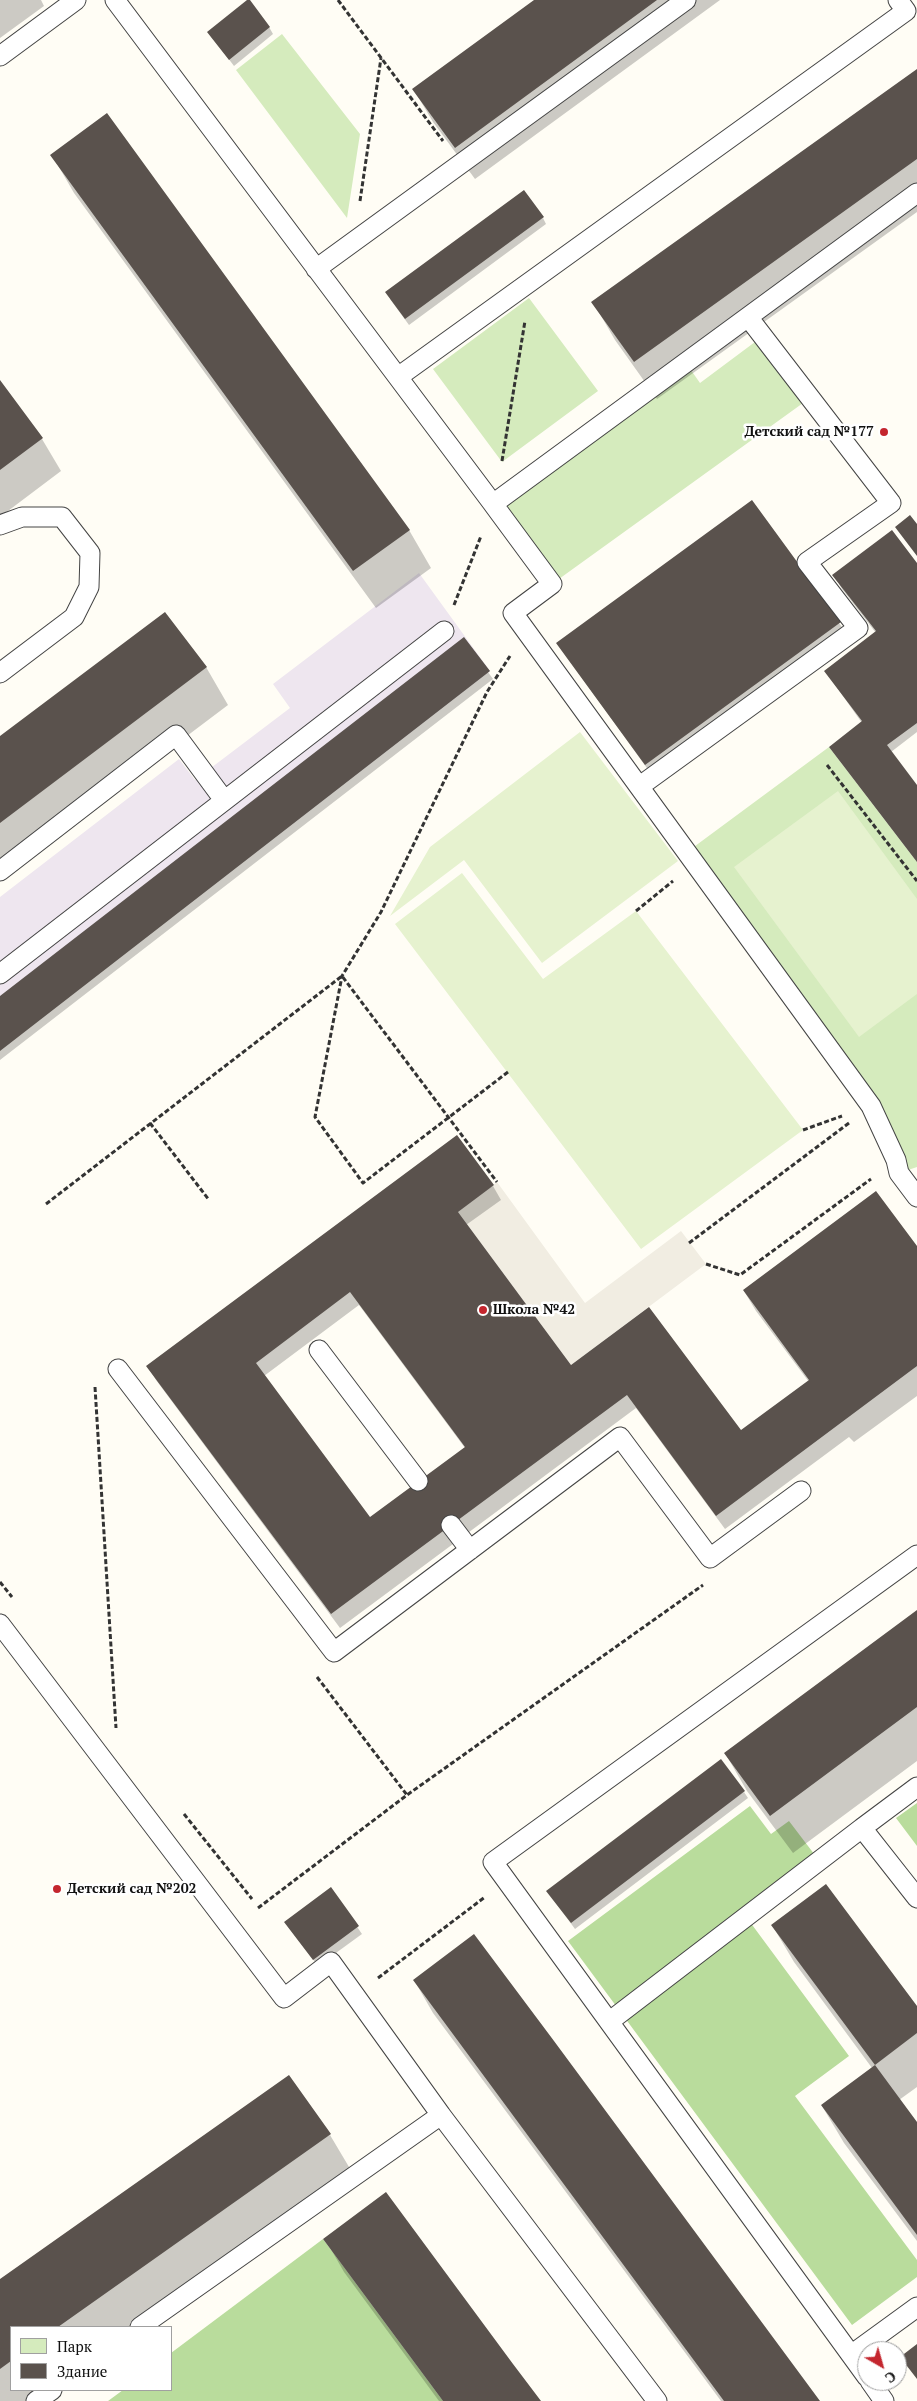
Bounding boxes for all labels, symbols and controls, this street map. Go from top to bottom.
place label: Детский сад №177 [745,424,874,440]
marker: Детский сад №177 [878,426,890,438]
place label: Школа №42 [493,1302,575,1318]
marker: Школа №42 [477,1304,489,1316]
place label: Детский сад №202 [67,1881,196,1897]
marker: Детский сад №202 [51,1883,63,1895]
legend [10,2326,172,2391]
text: Парк [57,2336,92,2356]
north arrow [857,2341,907,2391]
text: Здание [57,2361,107,2381]
text: С [881,2367,900,2388]

